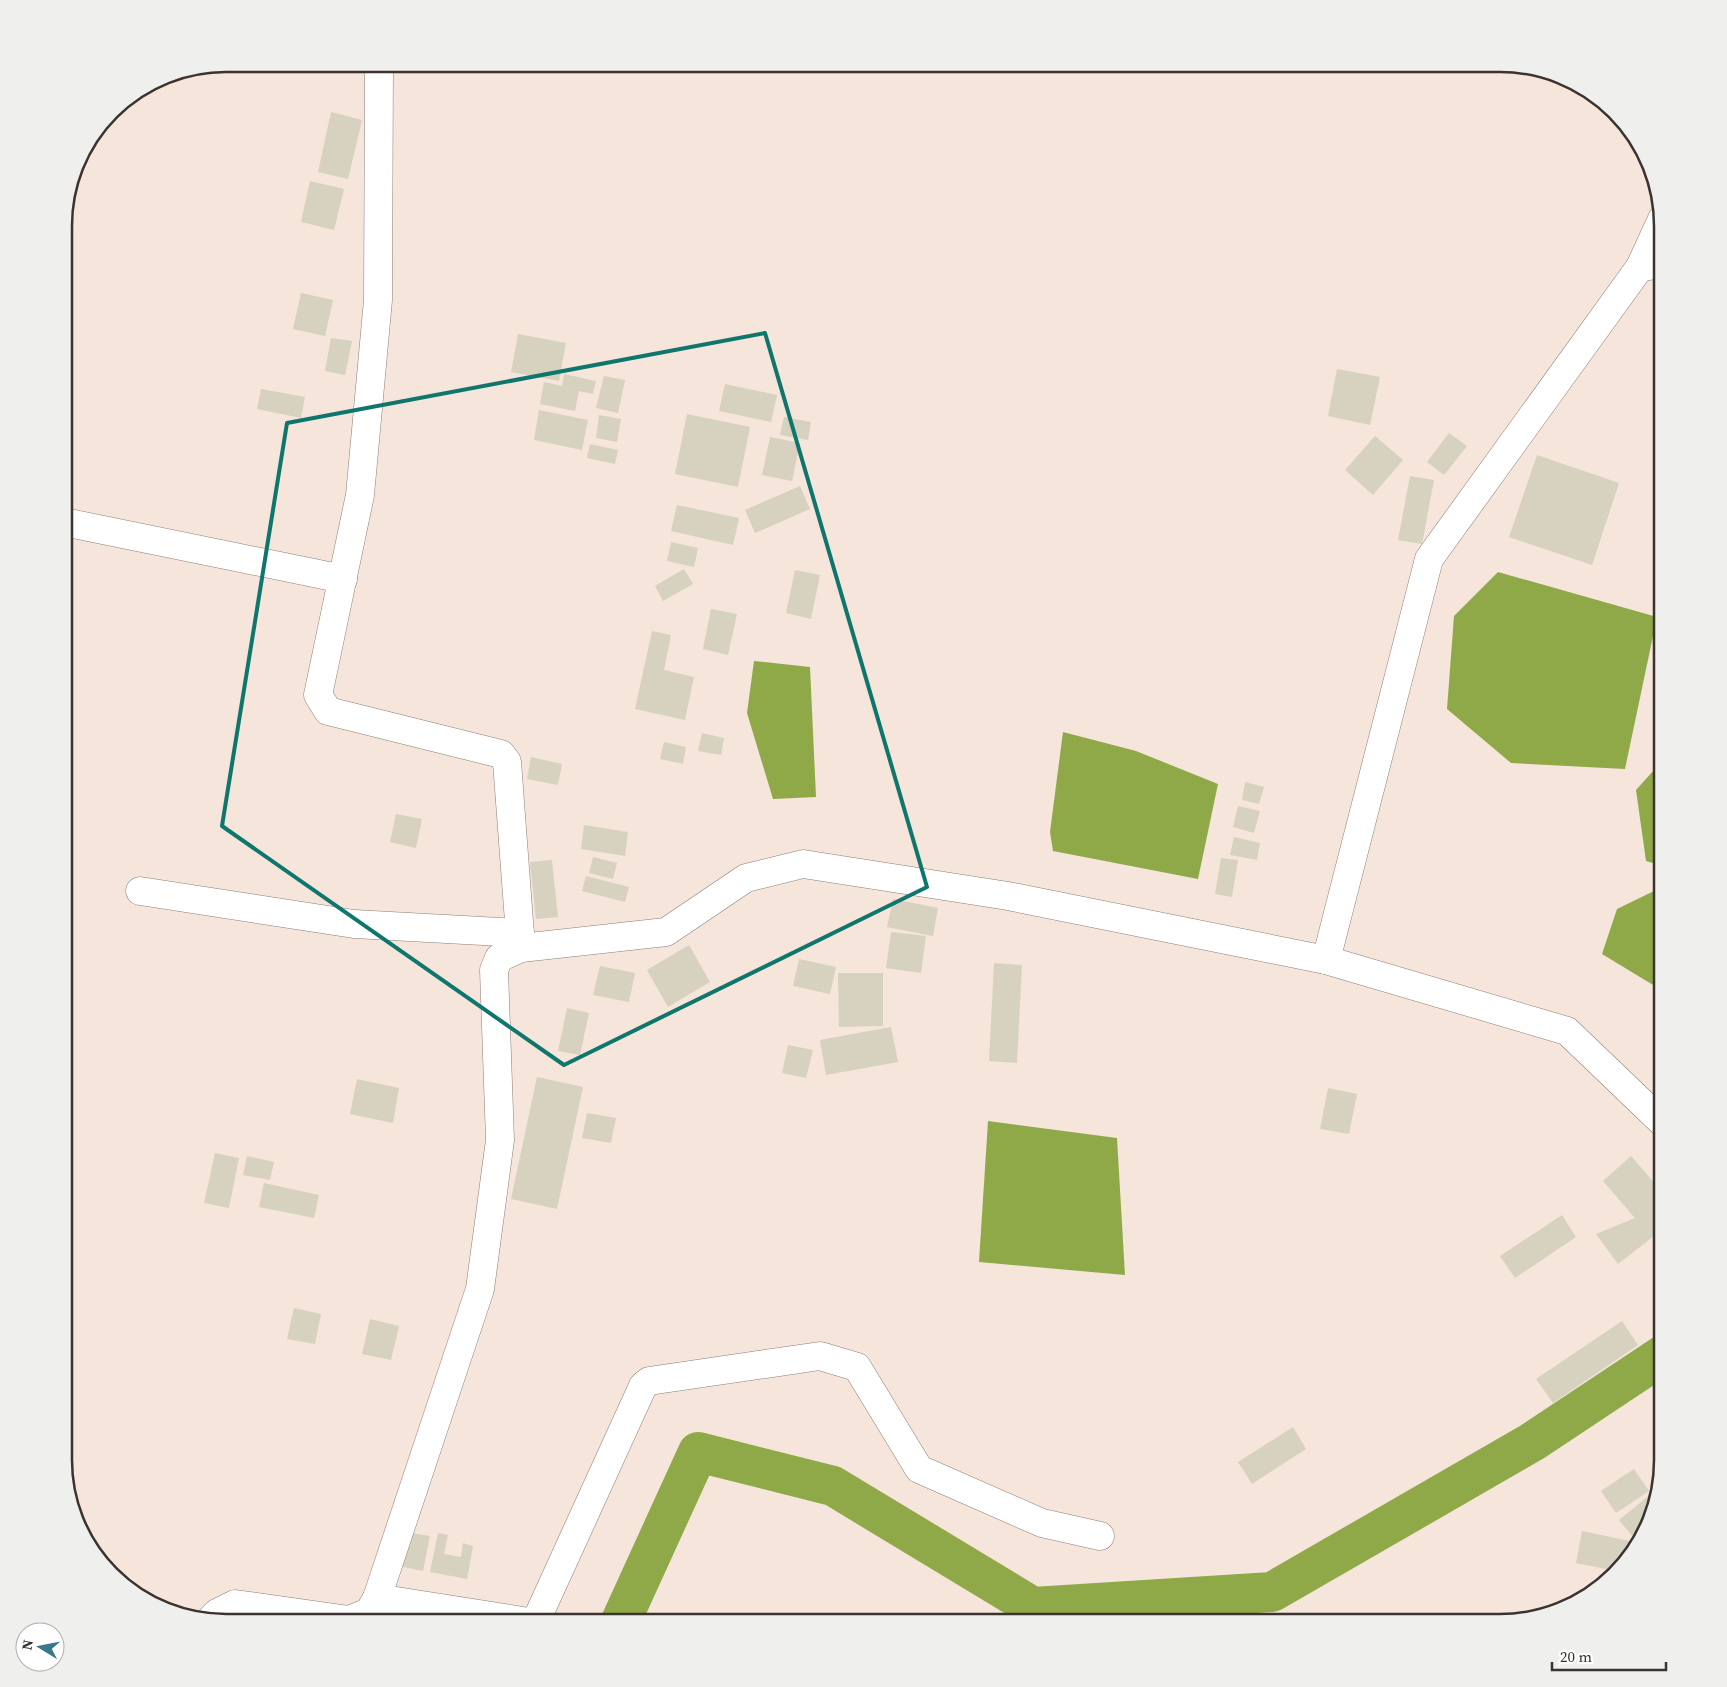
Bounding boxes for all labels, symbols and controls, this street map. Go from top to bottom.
north arrow [15,1622,65,1672]
text: N [16,1638,38,1652]
scale bar [1552,1640,1666,1672]
text: 20 m [1560,1646,1592,1667]

